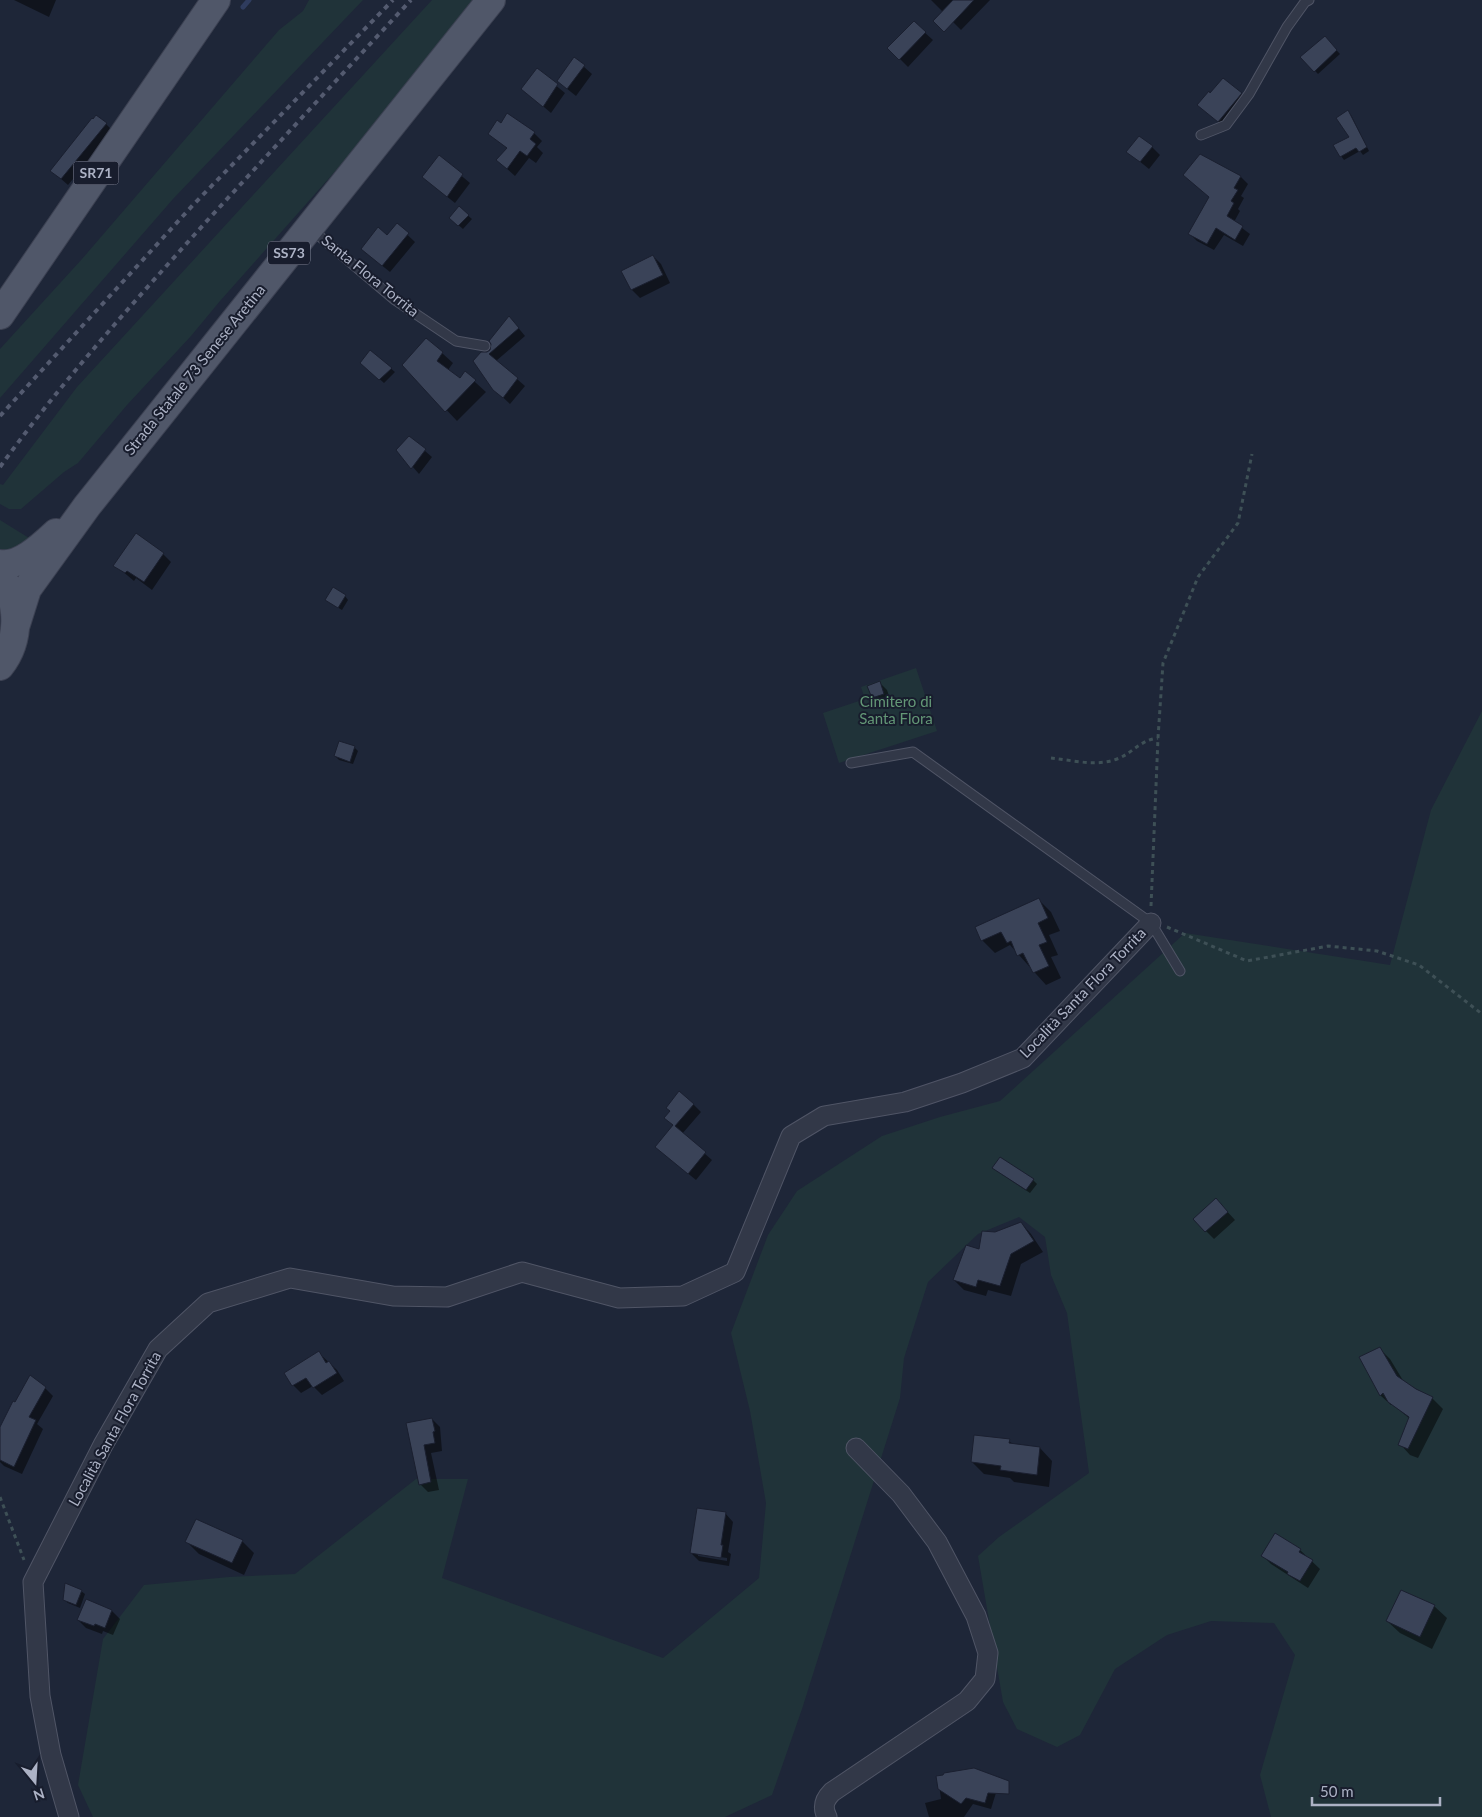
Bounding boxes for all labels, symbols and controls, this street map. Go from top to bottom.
road number: SR71 [74,162,118,184]
street label: Santa Flora Torrita [318,231,423,320]
road number: SS73 [268,242,310,264]
street label: Strada Statale 73 Senese Aretina [120,281,269,458]
park label: Cimitero di Santa Flora [859,692,933,727]
street label: Località Santa Flora Torrita [1015,923,1149,1061]
street label: Località Santa Flora Torrita [64,1348,164,1509]
north arrow [10,1757,60,1807]
scale bar [1312,1774,1440,1806]
text: 50 m [1320,1782,1354,1800]
text: N [31,1785,47,1805]

